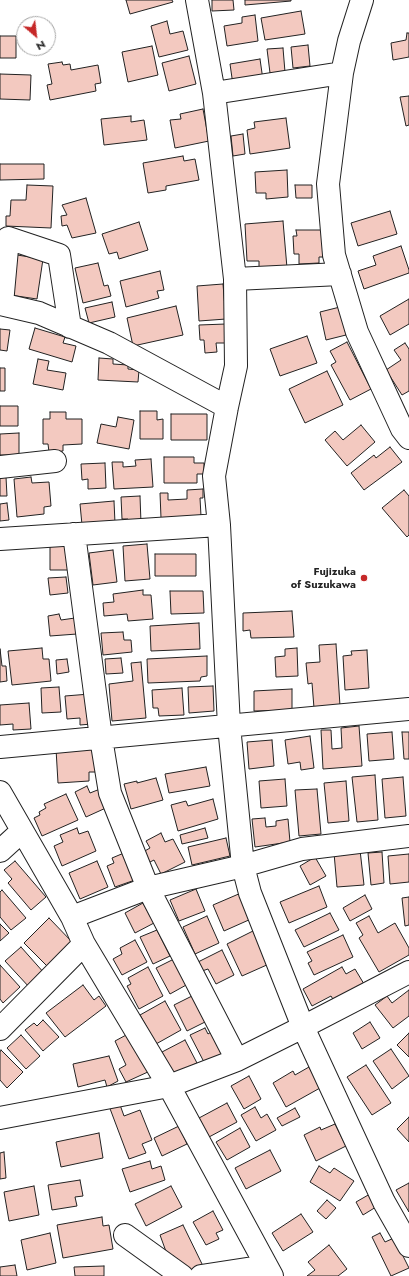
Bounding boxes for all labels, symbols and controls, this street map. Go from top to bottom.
north arrow [16,16,56,56]
text: N [34,37,49,55]
place label: Fujizuka of Suzukawa [291,565,356,591]
marker: Fujizuka of Suzukawa [359,573,369,583]

